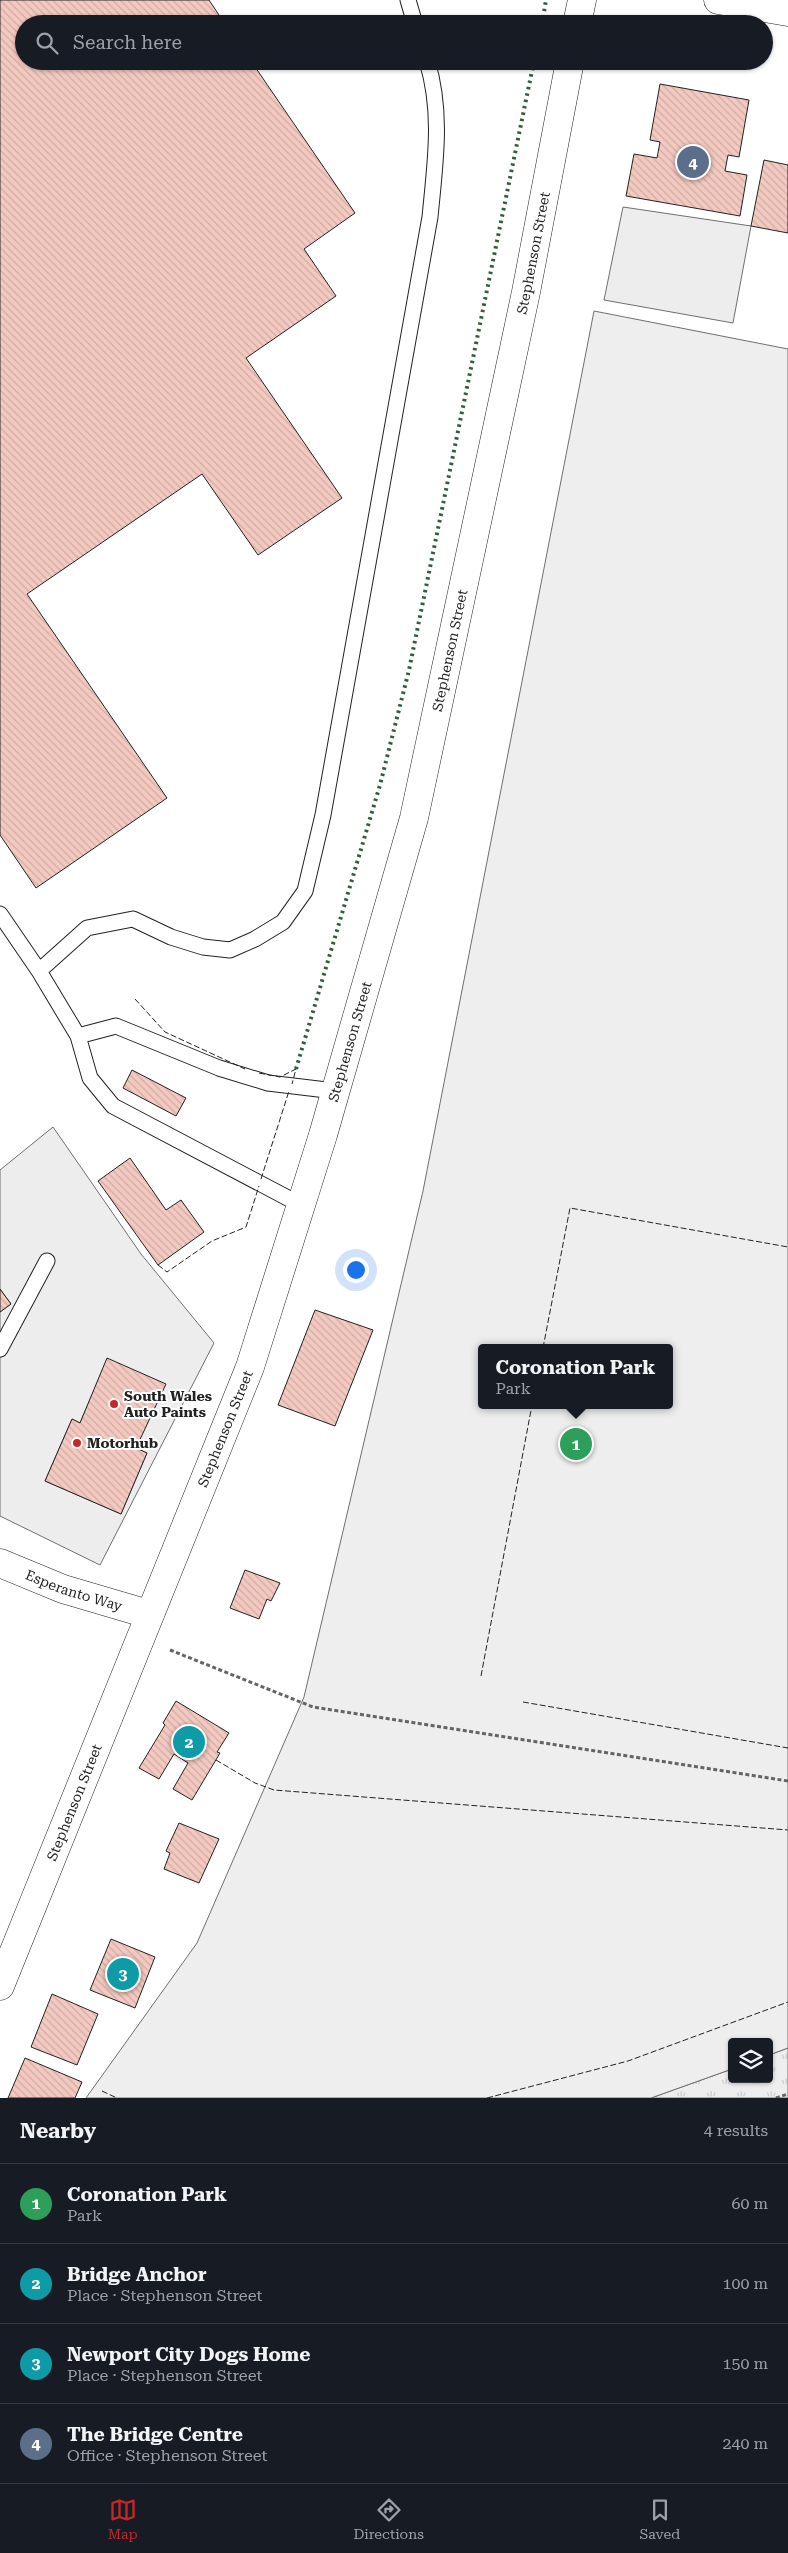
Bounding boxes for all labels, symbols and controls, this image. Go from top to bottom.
search box [15,15,773,70]
icon: search [33,29,61,57]
text: Search here [73,31,182,54]
pin: 4 [677,143,709,181]
street label: Stephenson Street [513,191,553,316]
street label: Stephenson Street [429,588,470,713]
street label: Stephenson Street [325,980,375,1104]
your location [343,1257,369,1283]
popup [478,1344,673,1409]
text: Coronation Park [496,1356,655,1379]
street label: Stephenson Street [194,1368,256,1489]
text: Park [496,1379,531,1398]
place label: South Wales Auto Paints [124,1388,212,1420]
marker: South Wales Auto Paints [108,1398,120,1410]
pin: 1 [560,1425,592,1463]
place label: Motorhub [87,1435,158,1451]
marker: Motorhub [71,1437,83,1449]
street label: Esperanto Way [23,1566,125,1614]
pin: 2 [173,1723,205,1761]
street label: Stephenson Street [43,1742,105,1863]
pin: 3 [107,1955,139,1993]
map controls [728,2038,773,2083]
button: layers [728,2038,773,2083]
text: Nearby [20,2119,96,2143]
text: 4 results [704,2121,768,2140]
text: Coronation Park [67,2183,227,2206]
text: 1 [32,2194,40,2213]
text: 60 m [731,2194,768,2213]
text: Park [67,2206,102,2225]
text: Bridge Anchor [67,2263,207,2286]
text: 2 [32,2274,40,2293]
text: 100 m [722,2274,768,2293]
text: Place · Stephenson Street [67,2286,263,2305]
text: Newport City Dogs Home [67,2343,310,2366]
text: 3 [32,2354,40,2373]
text: 150 m [722,2354,768,2373]
text: Place · Stephenson Street [67,2366,263,2385]
text: The Bridge Centre [67,2423,243,2446]
text: 4 [32,2434,40,2453]
text: 240 m [722,2434,768,2453]
text: Office · Stephenson Street [67,2446,268,2465]
tab: Map [108,2496,138,2542]
tab: Directions [353,2496,424,2542]
tab: Saved [640,2496,680,2542]

